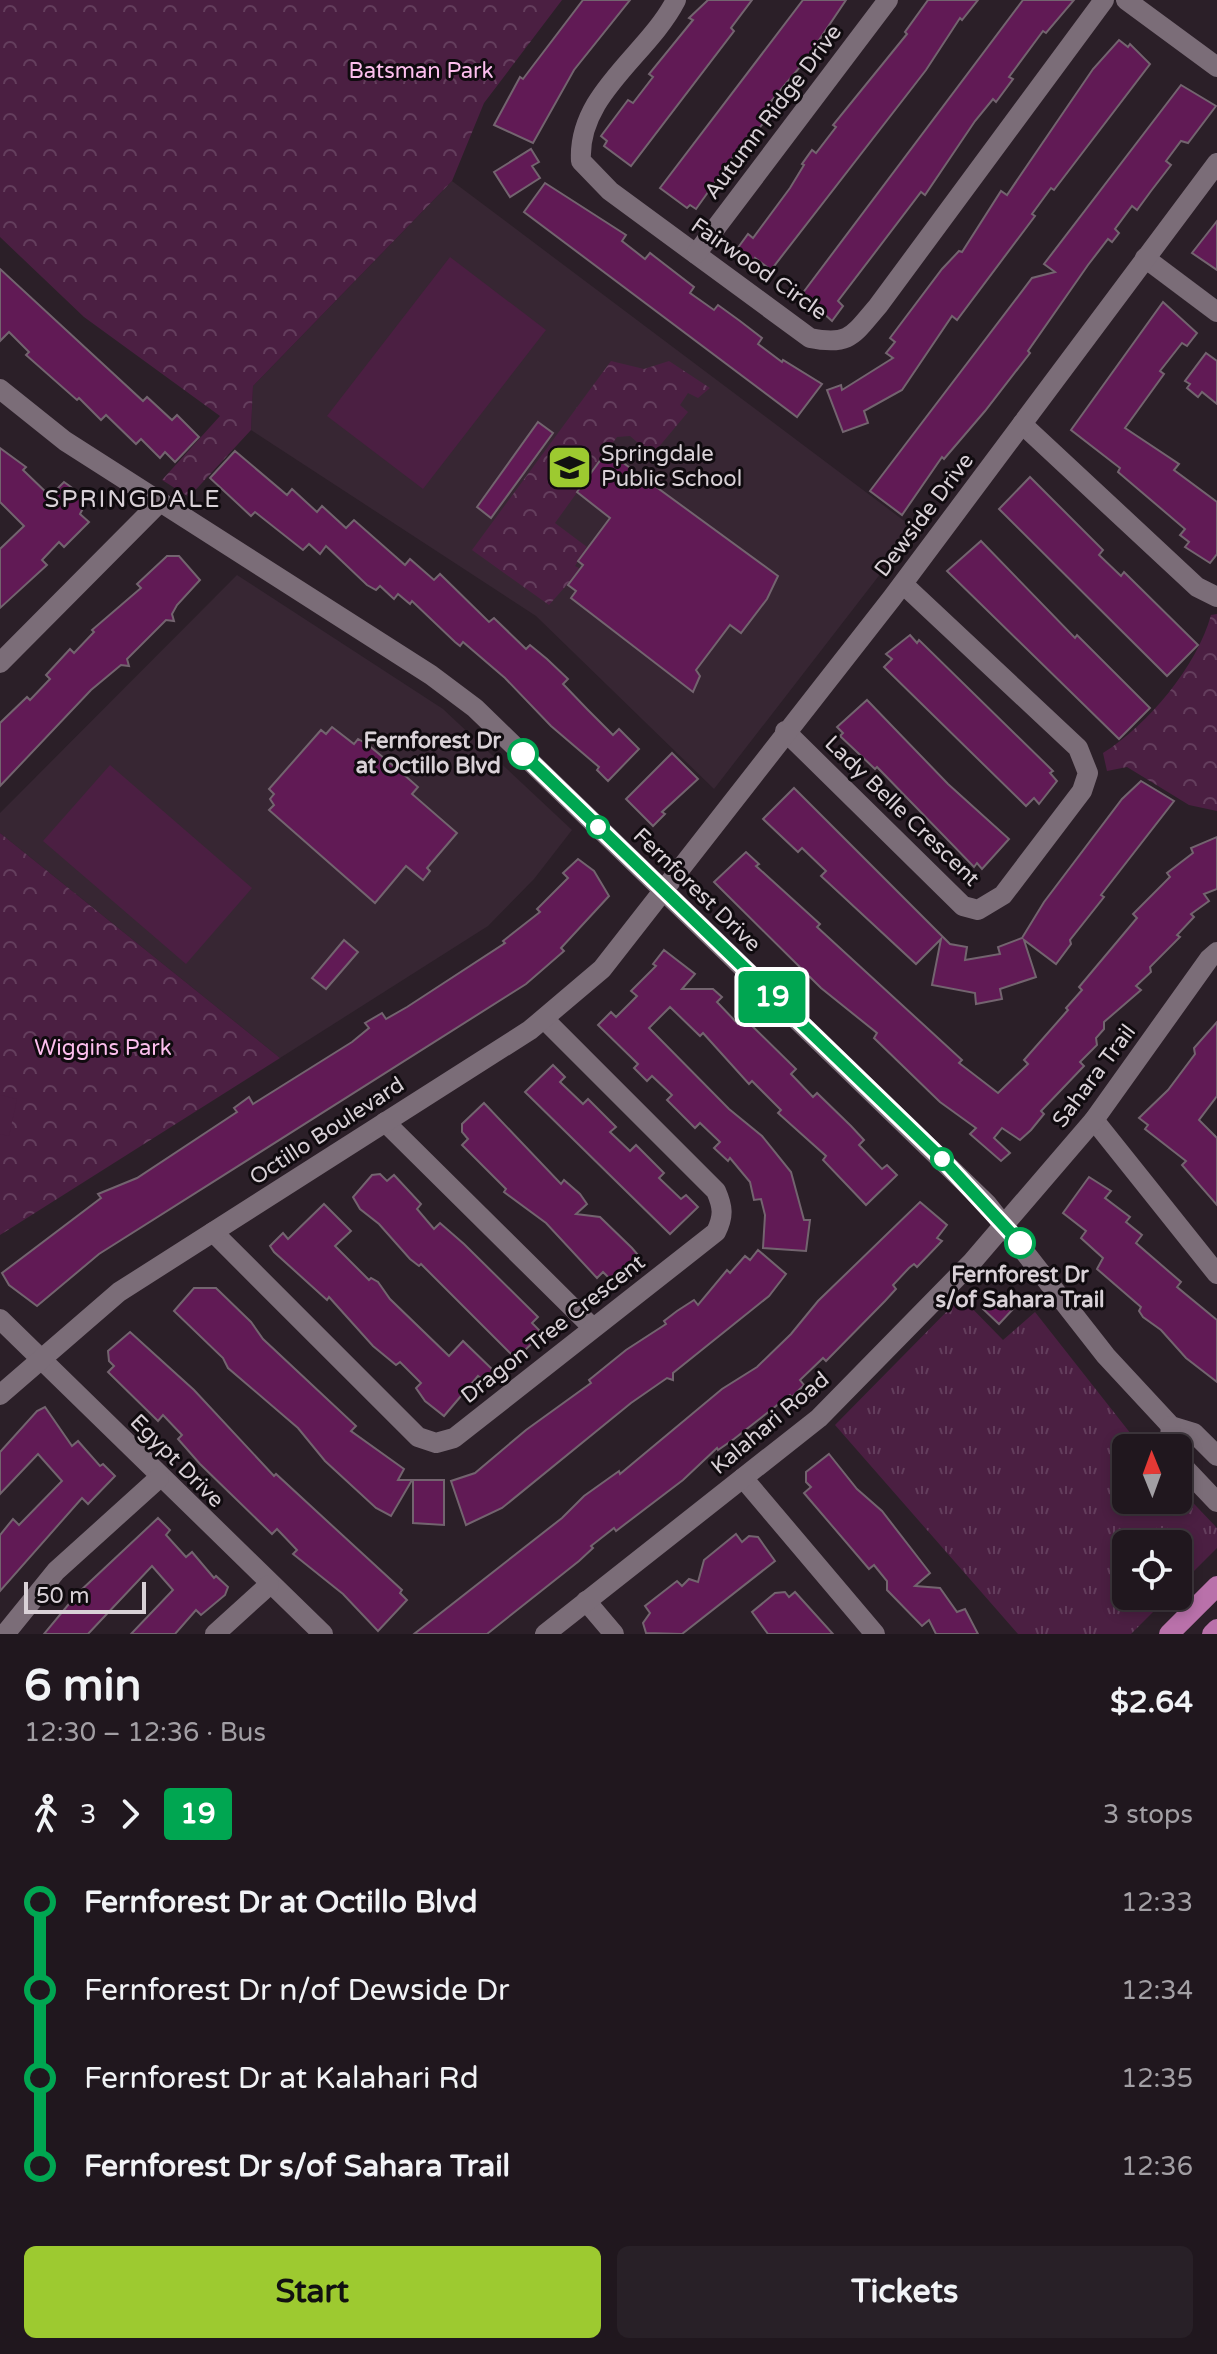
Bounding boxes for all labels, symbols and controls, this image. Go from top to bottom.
street label: Autumn Ridge Drive [699,20,847,204]
park label: Batsman Park [349,58,493,84]
street label: Fairwood Circle [686,212,832,326]
place label: Springdale Public School [601,441,742,492]
school or university icon: Springdale Public School [546,443,594,491]
street label: Dewside Drive [869,448,979,582]
district label: SPRINGDALE [45,485,221,514]
place label: Fernforest Dr at Octillo Blvd [356,728,502,779]
street label: Lady Belle Crescent [819,730,985,892]
marker: Fernforest Dr at Octillo Blvd [508,739,538,769]
unlabelled marker [587,816,609,838]
street label: Fernforest Drive [628,823,766,957]
line badge: 19 [736,971,808,1023]
text: 19 [754,980,790,1014]
street label: Sahara Trail [1047,1019,1141,1133]
park label: Wiggins Park [34,1035,172,1061]
street label: Octillo Boulevard [245,1071,409,1191]
unlabelled marker [931,1148,953,1170]
marker: Fernforest Dr s/of Sahara Trail [1005,1228,1035,1258]
street label: Dragon Tree Crescent [456,1249,650,1409]
place label: Fernforest Dr s/of Sahara Trail [935,1262,1105,1313]
street label: Kalahari Road [706,1366,834,1480]
street label: Egypt Drive [125,1409,229,1513]
north arrow [1112,1434,1192,1514]
map controls [1112,1434,1192,1610]
button: locate [1112,1530,1192,1610]
scale bar [24,1578,146,1614]
text: 50 m [36,1583,90,1609]
text: 6 min [24,1660,141,1713]
text: $2.64 [1110,1684,1193,1721]
text: 12:30 – 12:36 · Bus [24,1717,266,1748]
icon: walk [24,1792,68,1836]
icon: forward [108,1792,152,1836]
text: 19 [180,1797,216,1831]
text: 3 [80,1799,96,1830]
text: 3 stops [1103,1799,1193,1830]
text: Fernforest Dr at Octillo Blvd [84,1884,477,1921]
text: 12:33 [1121,1887,1193,1918]
text: Fernforest Dr n/of Dewside Dr [84,1972,509,2009]
text: 12:34 [1121,1975,1193,2006]
text: Fernforest Dr at Kalahari Rd [84,2060,479,2097]
text: 12:35 [1121,2063,1193,2094]
text: Fernforest Dr s/of Sahara Trail [84,2148,510,2185]
text: 12:36 [1121,2151,1193,2182]
button: Start [24,2246,601,2338]
button: Tickets [617,2246,1193,2338]

